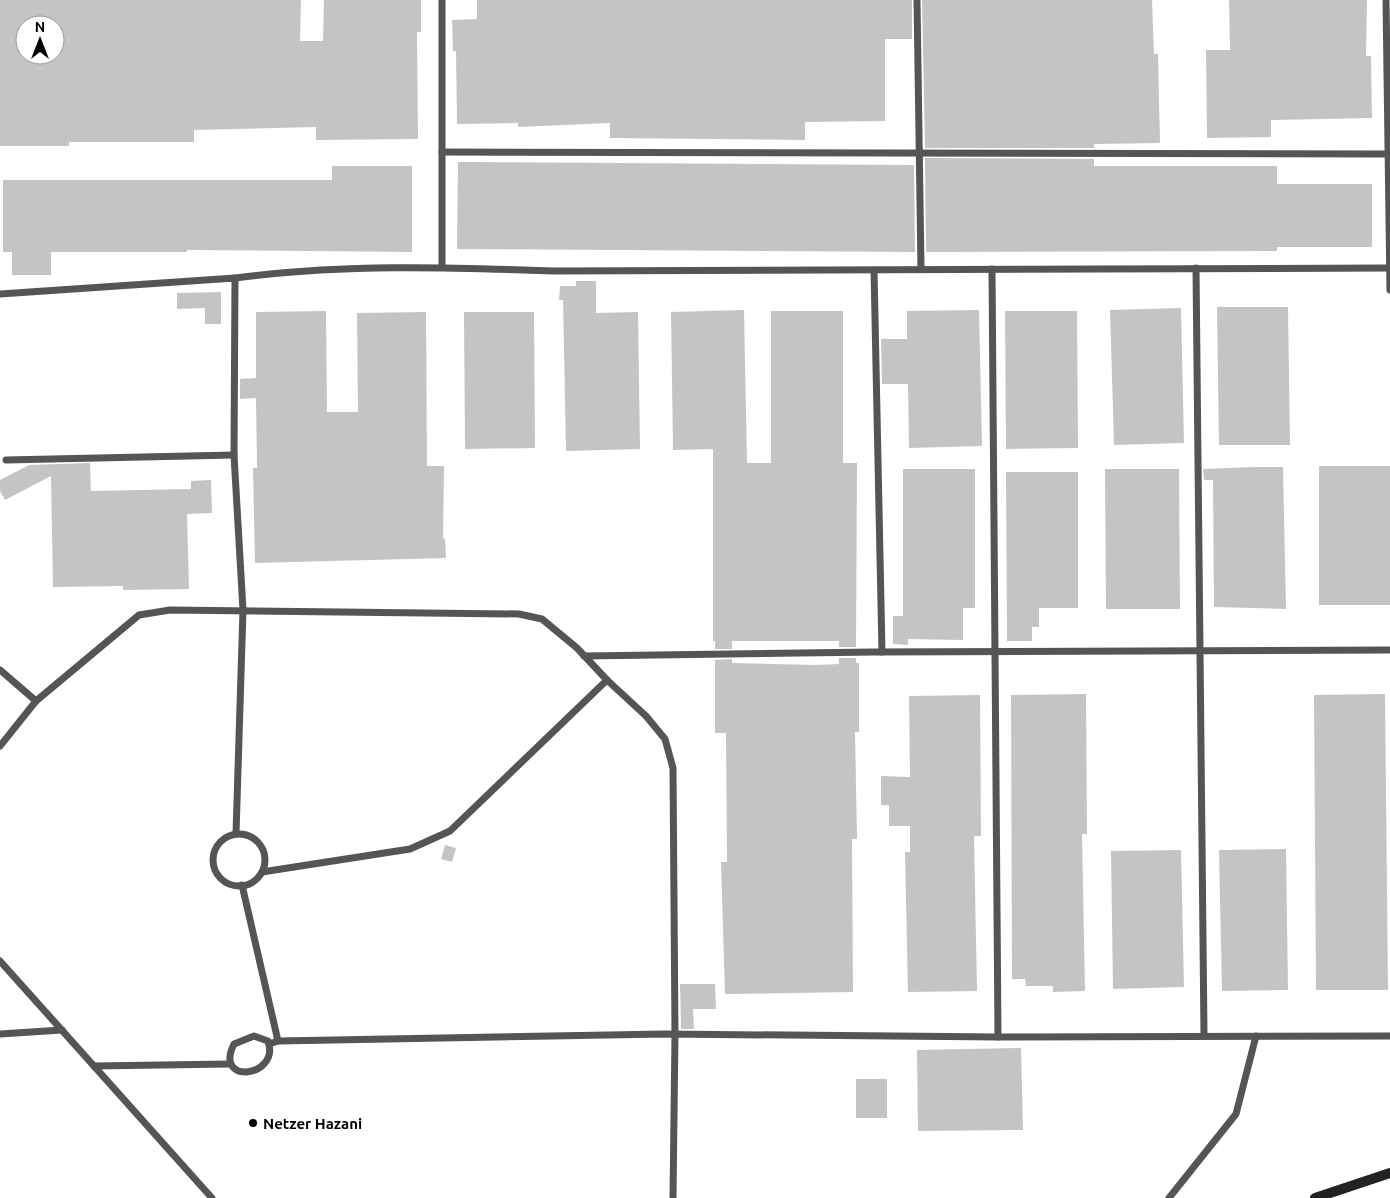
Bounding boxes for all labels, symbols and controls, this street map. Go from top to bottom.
north arrow [15,15,65,65]
text: N [35,19,45,35]
place label: Netzer Hazani [263,1115,362,1132]
marker: Netzer Hazani [247,1117,259,1129]

